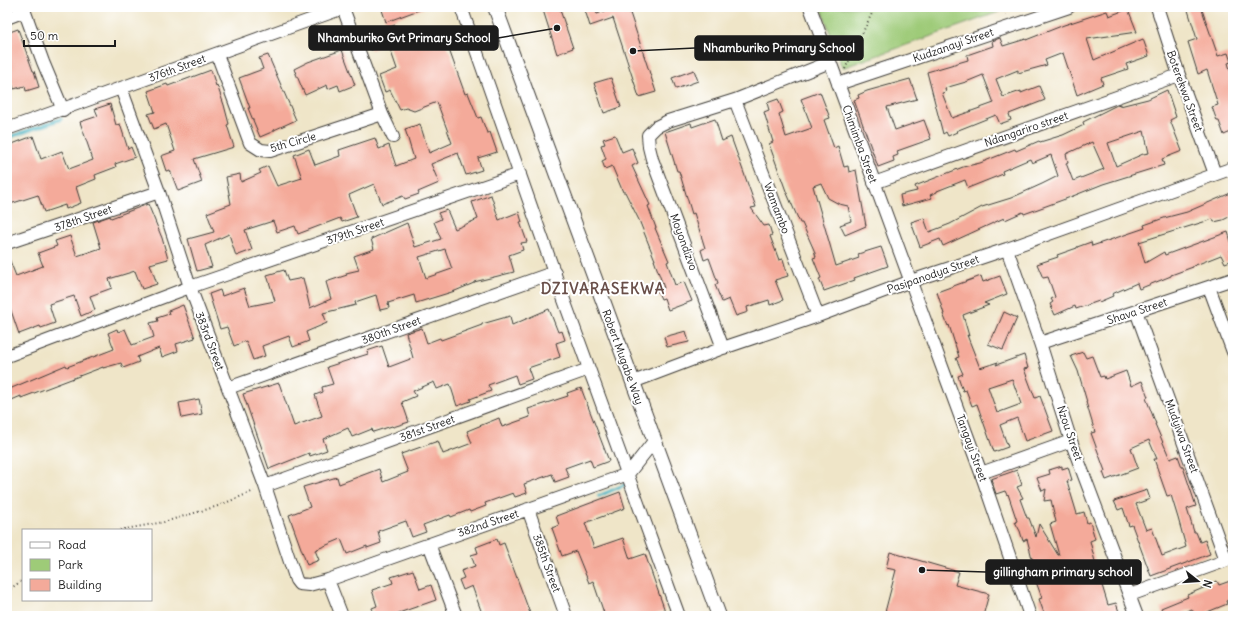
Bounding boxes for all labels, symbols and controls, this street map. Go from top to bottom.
scale bar [24,22,115,48]
street label: Kudzanayi Street [911,25,995,65]
callout: Nhamburiko Gvt Primary School [309,26,498,50]
text: 50 m [30,28,59,43]
text: Nhamburiko Gvt Primary School [317,30,491,46]
callout: Nhamburiko Primary School [695,36,863,60]
text: Nhamburiko Primary School [703,40,855,56]
street label: Boterekwa Street [1164,48,1206,134]
street label: 376th Street [146,51,208,85]
street label: Chimimba Street [839,103,881,185]
street label: Ndangariro street [982,108,1070,150]
street label: 5th Circle [268,129,318,155]
street label: Wamambo [761,180,793,236]
street label: 378th Street [52,202,114,234]
street label: Moyondizvo [667,212,701,272]
street label: 379th Street [324,215,386,247]
street label: Pasipanodya Street [885,252,981,296]
district label: DZIVARASEKWA [541,279,665,298]
street label: Shava Street [1105,295,1169,327]
street label: Robert Mugabe Way [599,307,647,407]
street label: 383rd Street [192,310,228,373]
street label: 380th Street [360,313,423,347]
street label: Mudyiwa Street [1162,397,1202,475]
street label: Nzou Street [1054,404,1086,463]
street label: 381st Street [398,411,457,444]
street label: Tangayi Street [953,412,991,484]
street label: 382nd Street [456,506,521,540]
legend [22,529,152,601]
street label: 385th Street [530,532,564,594]
text: Road [58,537,86,552]
text: Park [58,557,83,572]
callout: gillingham primary school [986,560,1141,584]
north arrow [1178,561,1218,601]
text: gillingham primary school [993,564,1133,580]
text: Building [58,577,102,592]
text: N [1200,578,1215,590]

